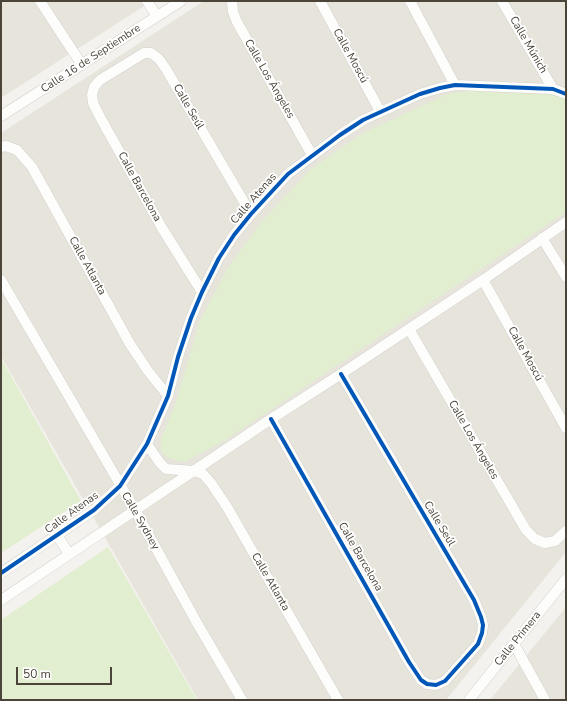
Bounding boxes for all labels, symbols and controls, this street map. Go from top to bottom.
street label: Calle Múnich [506,14,550,76]
street label: Calle 16 de Septiembre [39,22,143,96]
street label: Calle Moscú [330,26,370,86]
street label: Calle Los Ángeles [241,37,297,121]
street label: Calle Seúl [170,82,206,132]
street label: Calle Barcelona [114,150,164,224]
street label: Calle Atenas [228,171,280,227]
street label: Calle Atlanta [65,234,109,298]
street label: Calle Moscú [505,324,545,384]
street label: Calle Los Ángeles [445,398,501,482]
street label: Calle Atenas [43,489,101,537]
street label: Calle Sydney [118,490,162,552]
street label: Calle Seúl [420,499,458,549]
street label: Calle Barcelona [335,520,385,594]
street label: Calle Atlanta [248,551,292,613]
street label: Calle Primera [492,609,544,669]
scale bar [18,659,114,685]
text: 50 m [23,666,51,682]

